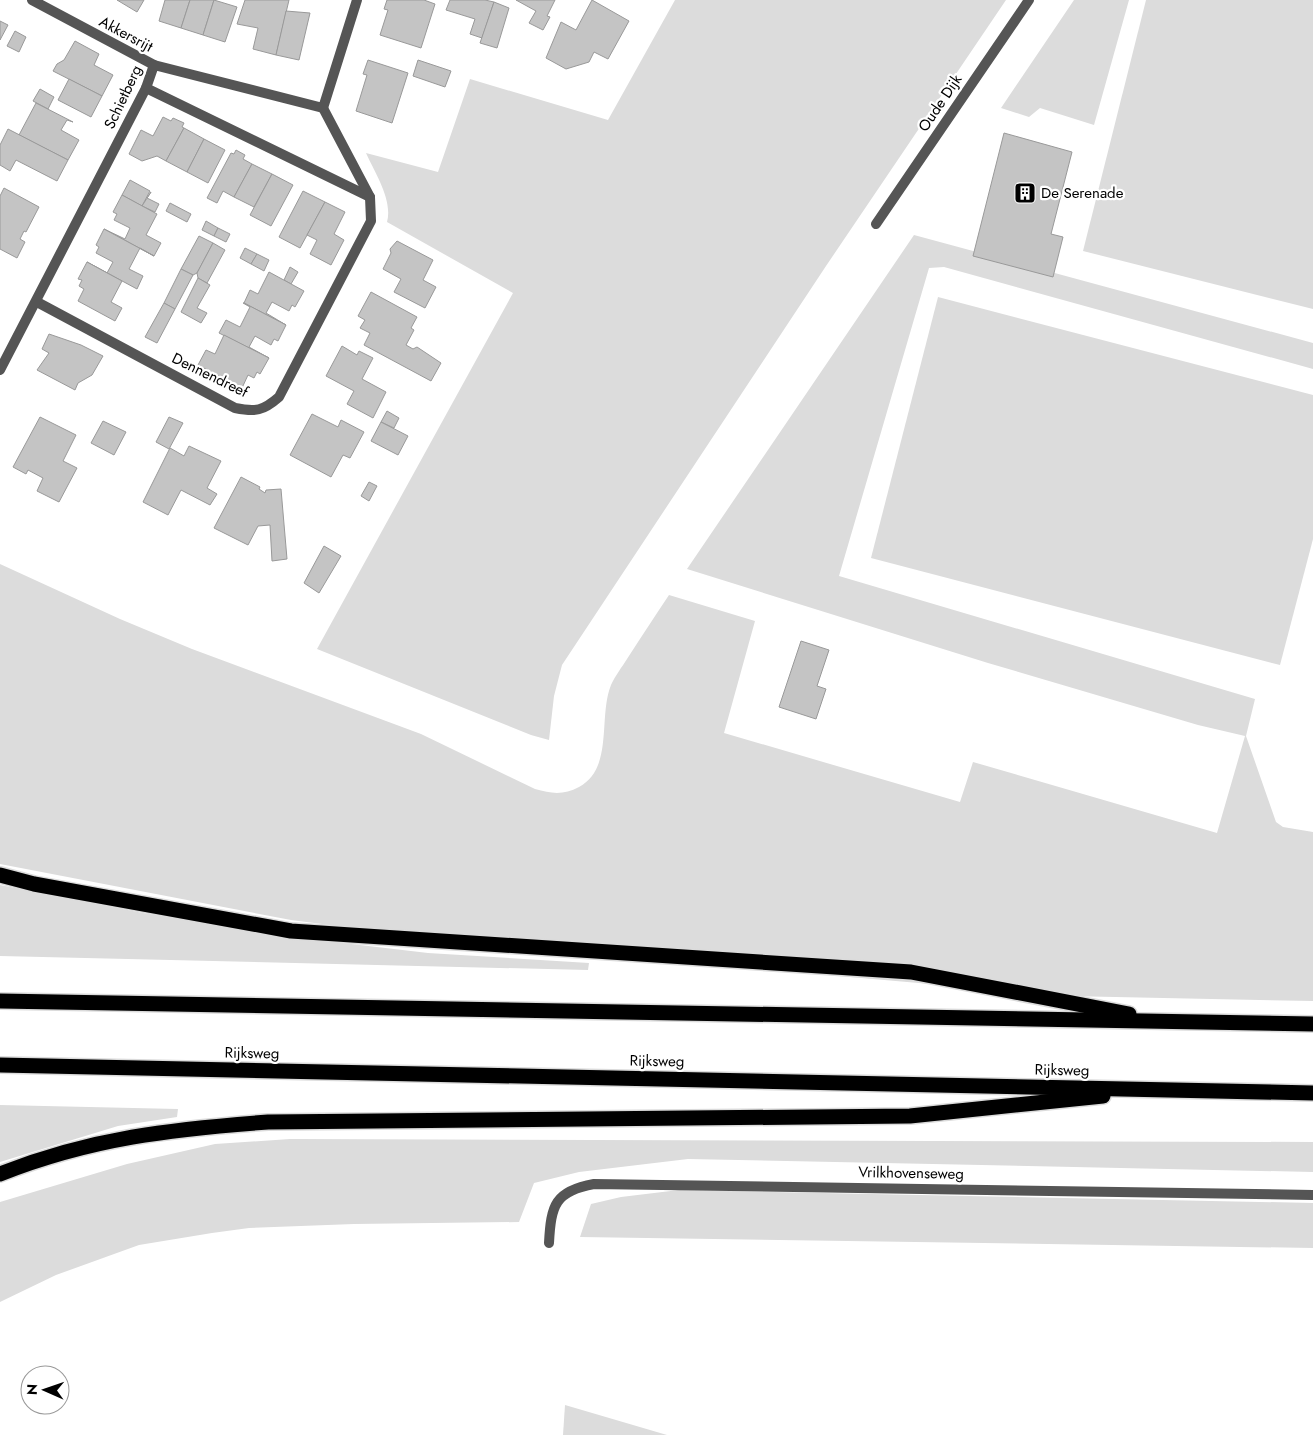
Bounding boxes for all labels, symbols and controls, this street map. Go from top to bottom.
street label: Akkersrijt [95,11,157,58]
street label: Schietberg [99,61,147,133]
street label: Oude Dijk [913,70,968,136]
building icon: De Serenade [1013,181,1037,205]
place label: De Serenade [1041,182,1124,204]
street label: Dennendreef [168,347,253,403]
street label: Rijksweg [224,1042,280,1064]
street label: Rijksweg [629,1050,685,1072]
street label: Rijksweg [1034,1059,1090,1081]
street label: Vrilkhovenseweg [858,1161,964,1185]
north arrow [20,1365,70,1415]
text: N [22,1384,42,1395]

